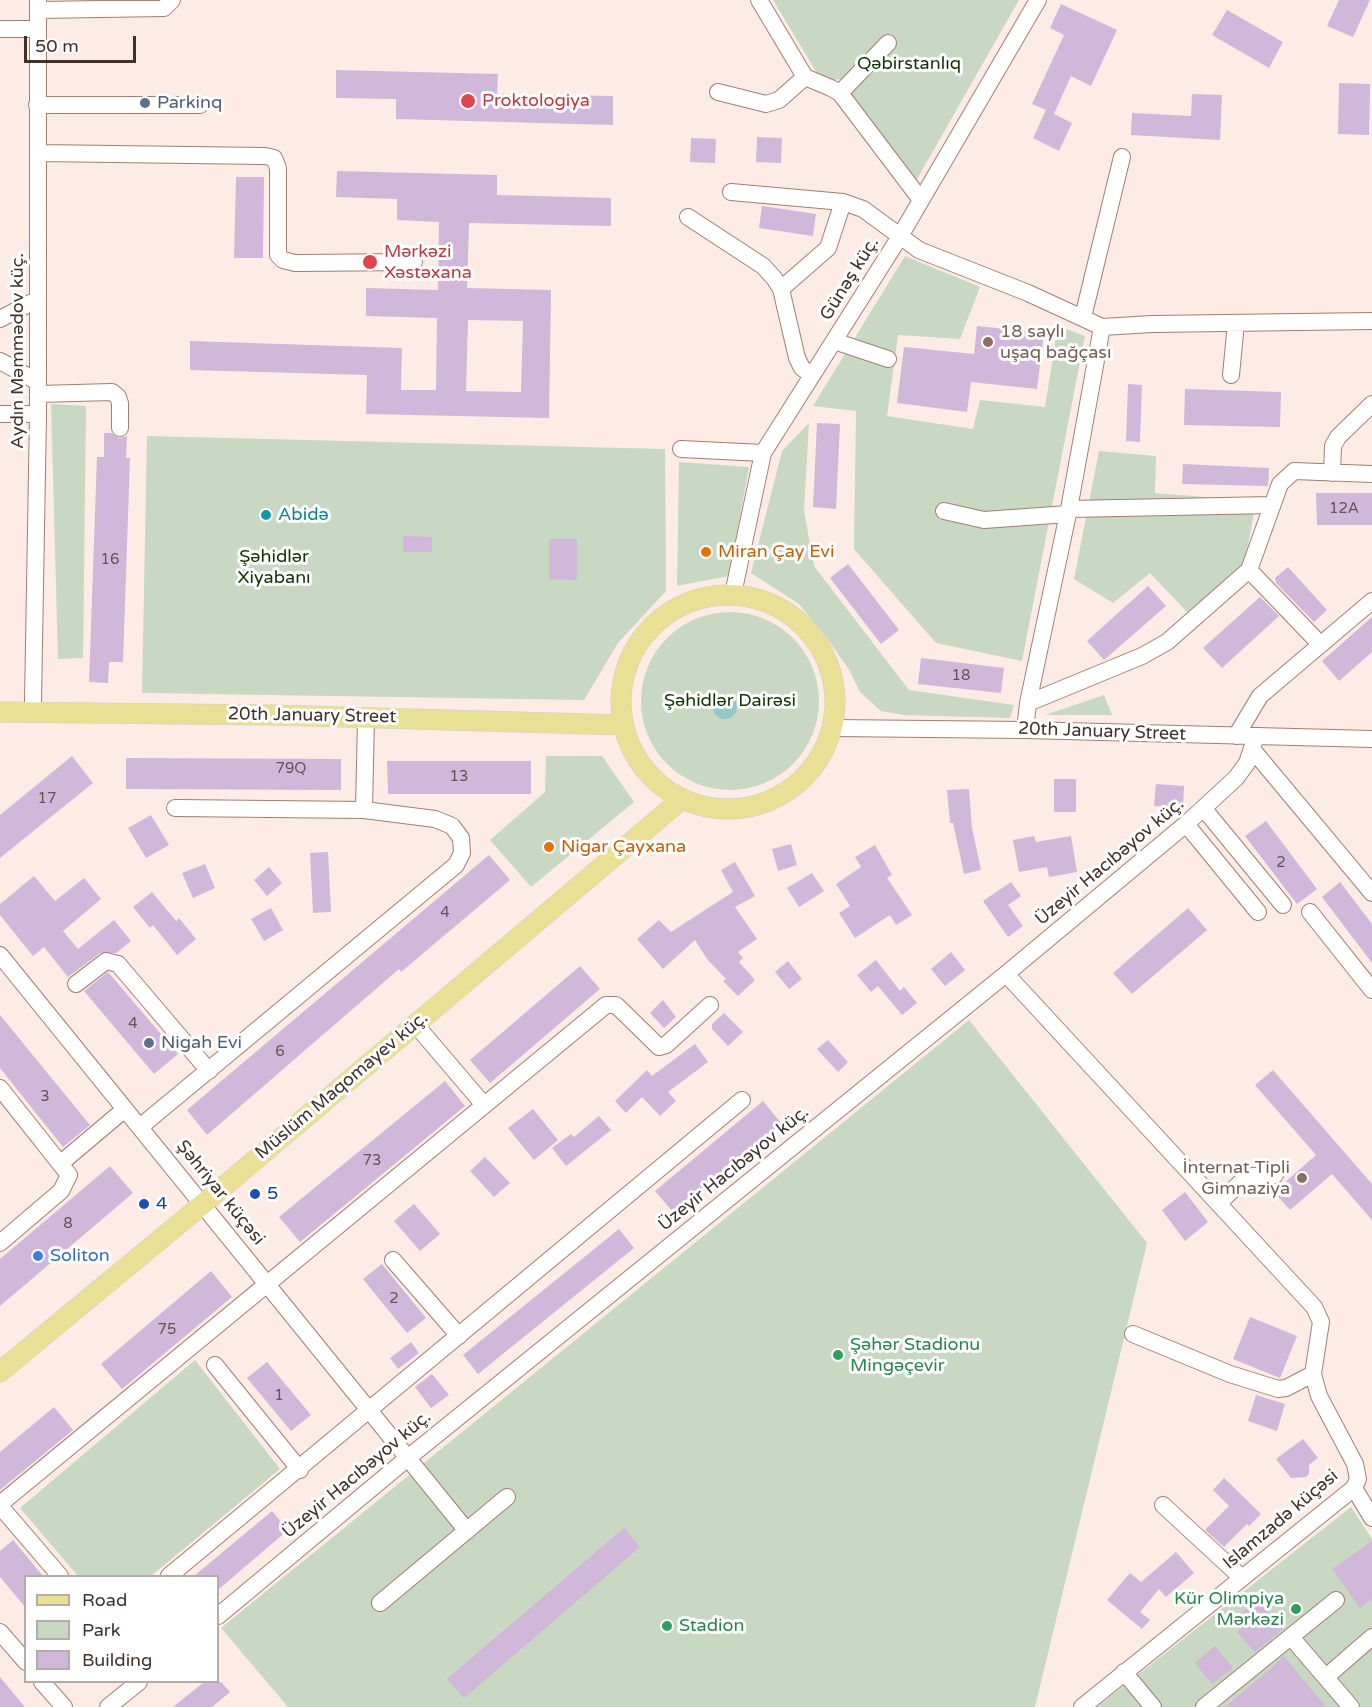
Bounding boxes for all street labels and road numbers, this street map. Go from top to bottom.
street label: Günəş küç. [816,233,884,325]
street label: Aydın Məmmədov küç. [7,253,29,449]
street label: 20th January Street [228,704,396,728]
street label: 20th January Street [1018,718,1186,746]
street label: Üzeyir Hacıbəyov küç. [1031,794,1189,930]
street label: Müslüm Maqomayev küç. [251,1007,433,1165]
street label: Üzeyir Hacıbəyov küç. [654,1102,814,1236]
street label: Şəhriyar küçəsi [171,1136,269,1250]
street label: Üzeyir Hacıbəyov küç. [278,1407,436,1543]
street label: Islamzadə küçəsi [1219,1466,1343,1574]

